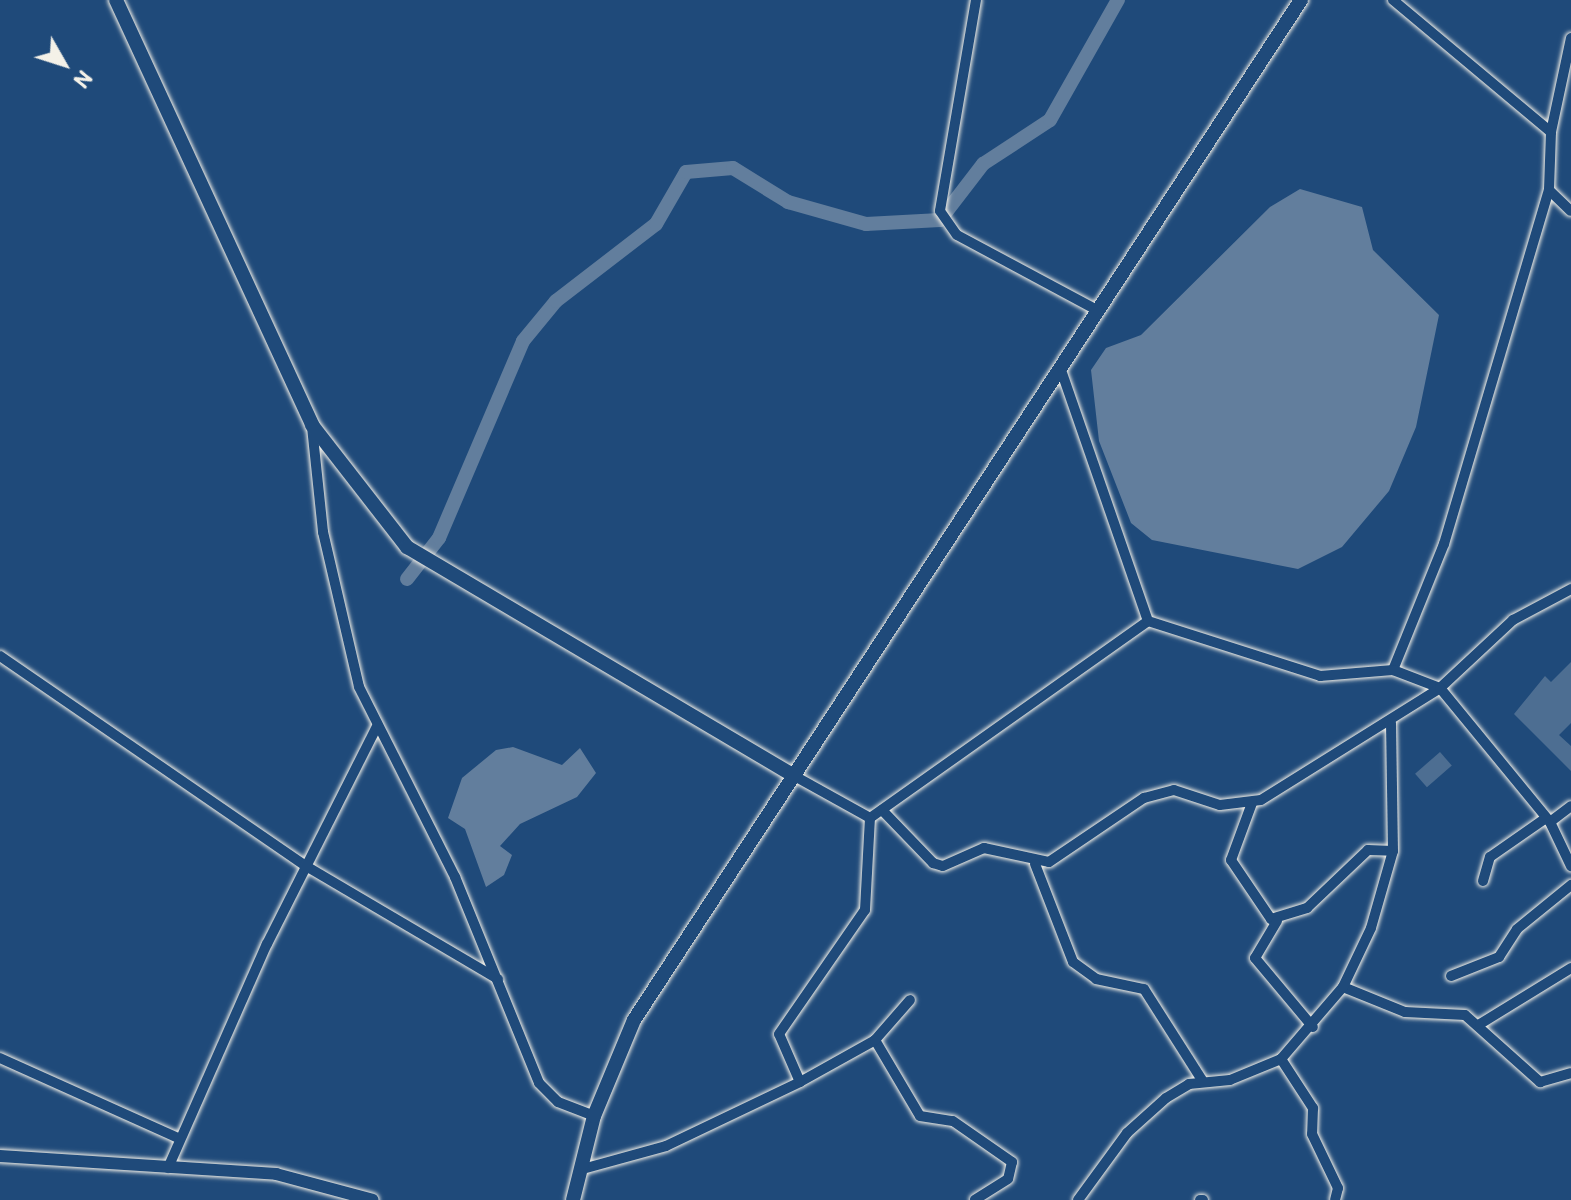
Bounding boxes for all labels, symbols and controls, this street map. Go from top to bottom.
north arrow [24,24,104,104]
text: N [68,65,98,94]

